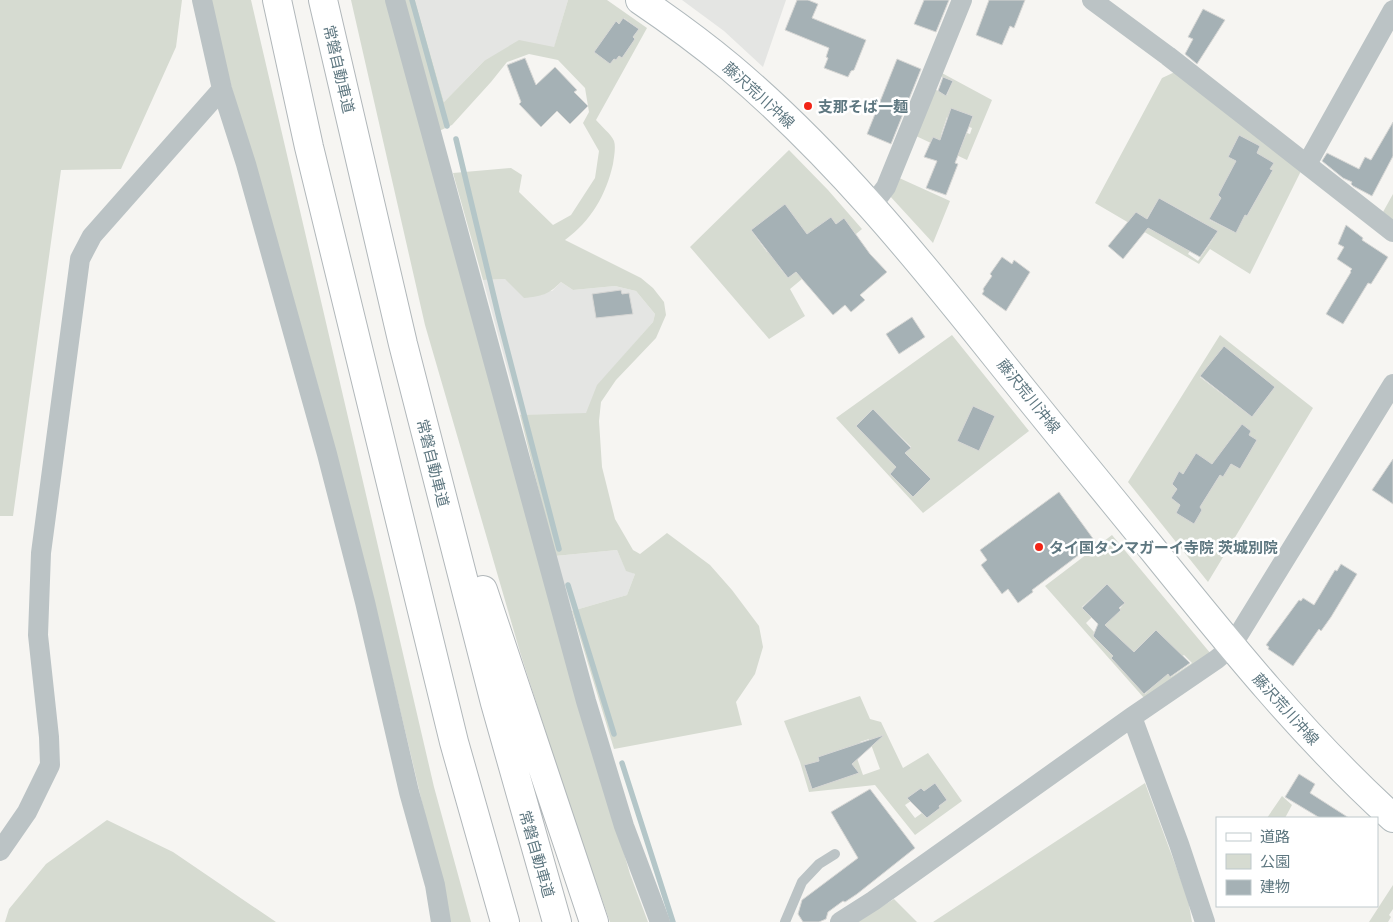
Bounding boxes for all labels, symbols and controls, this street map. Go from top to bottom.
street label: 常磐自動車道 [320,23,358,115]
street label: 藤沢荒川沖線 [719,58,799,132]
place label: 支那そば一麺 [818,97,908,116]
marker: 支那そば一麺 [802,100,814,112]
street label: 藤沢荒川沖線 [993,355,1065,437]
street label: 常磐自動車道 [413,417,453,509]
place label: タイ国タンマガーイ寺院 茨城別院 [1049,538,1278,557]
marker: タイ国タンマガーイ寺院 茨城別院 [1033,541,1045,553]
street label: 藤沢荒川沖線 [1249,669,1323,749]
street label: 常磐自動車道 [515,808,559,900]
legend [1216,817,1378,907]
text: 道路 [1260,827,1290,846]
text: 公園 [1260,852,1290,871]
text: 建物 [1260,877,1290,896]

